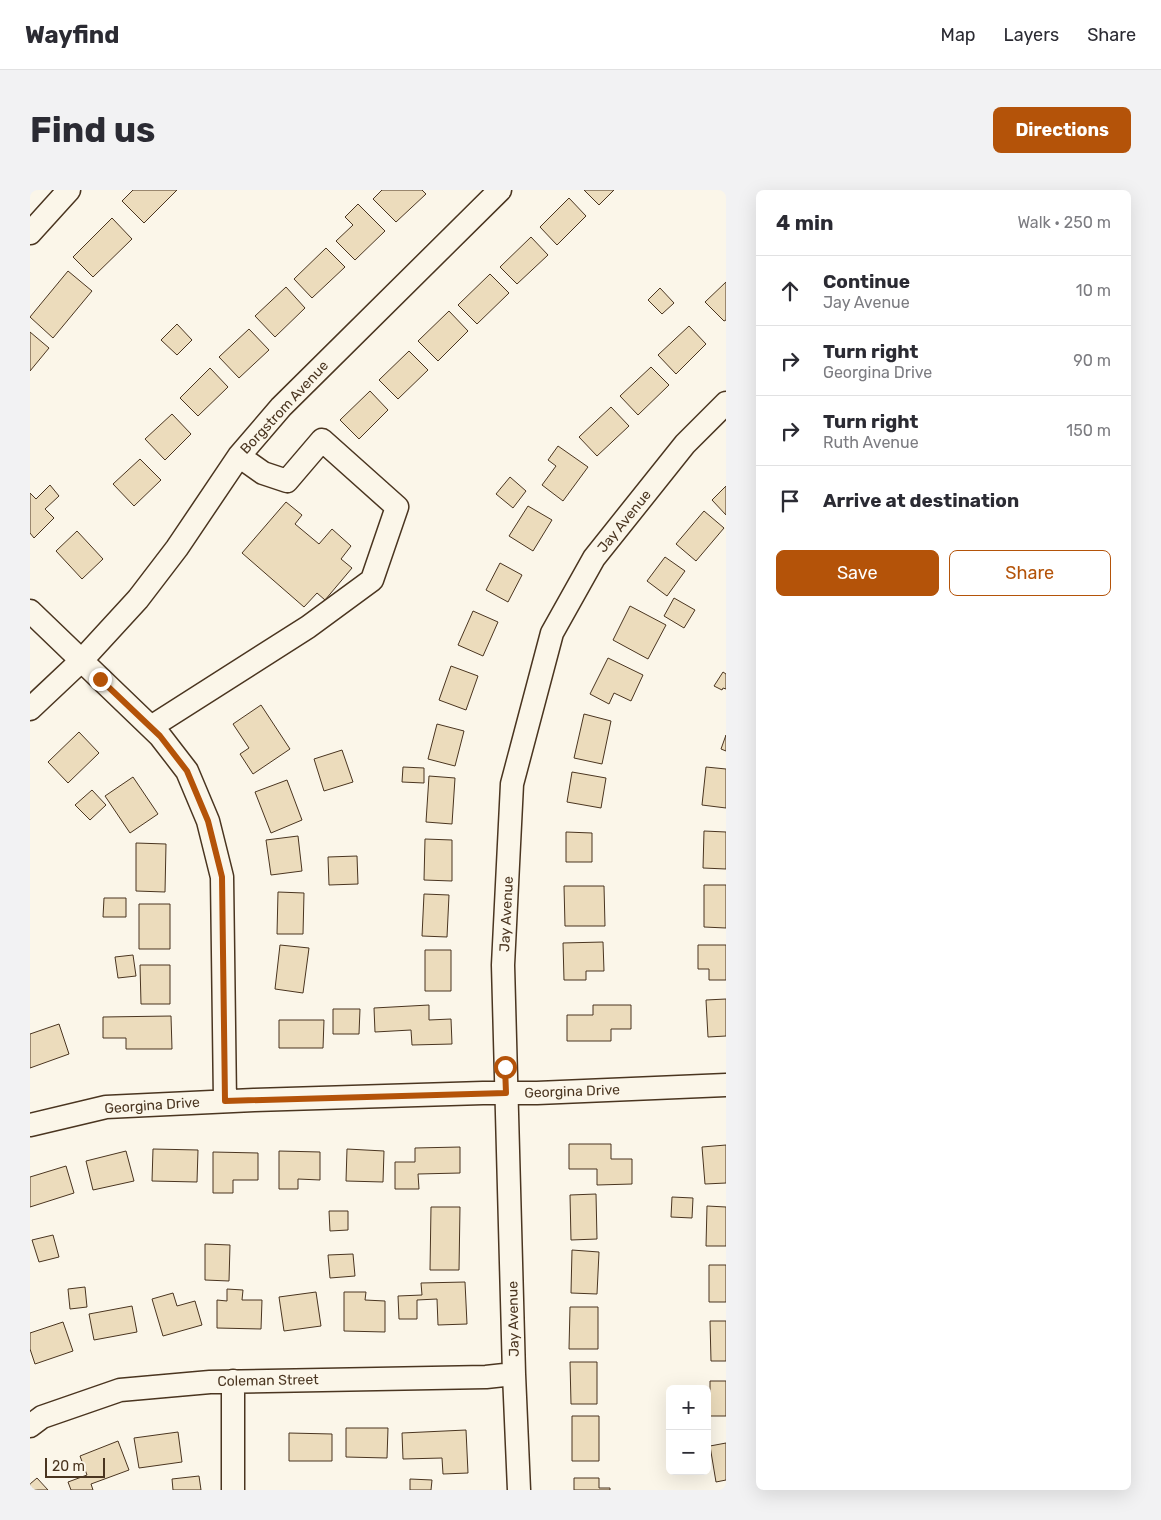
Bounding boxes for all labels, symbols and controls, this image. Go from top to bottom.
text: Wayfind [25,21,119,49]
text: Map [941,24,976,46]
text: Layers [1004,24,1059,46]
text: Share [1087,24,1136,46]
button: Directions [993,107,1131,153]
text: Find us [30,109,155,151]
text: 4 min [776,210,834,235]
text: Walk · 250 m [1017,213,1111,232]
text: Continue [823,270,910,293]
icon: ahead [776,277,804,305]
text: 10 m [1076,281,1111,300]
text: Jay Avenue [823,293,910,312]
text: Turn right [823,340,918,363]
icon: right [776,347,804,375]
text: 90 m [1073,351,1111,370]
street label: Borgstrom Avenue [237,357,332,457]
text: Georgina Drive [823,363,932,382]
text: Turn right [823,410,918,433]
icon: right [776,417,804,445]
text: 150 m [1066,421,1111,440]
text: Ruth Avenue [823,433,919,452]
street label: Jay Avenue [594,486,655,556]
icon: arrive [776,487,804,515]
text: Arrive at destination [823,489,1019,512]
button: Save [776,550,939,596]
button: Share [949,550,1111,596]
route end [89,668,112,691]
street label: Jay Avenue [496,876,517,952]
route start [494,1056,517,1079]
street label: Georgina Drive [524,1081,620,1102]
street label: Georgina Drive [104,1094,200,1117]
street label: Jay Avenue [504,1281,523,1357]
street label: Coleman Street [217,1371,319,1390]
map controls [666,1385,711,1475]
button: + [666,1385,711,1430]
button: − [666,1430,711,1475]
scale bar [45,1455,105,1478]
text: 20 m [52,1458,85,1475]

